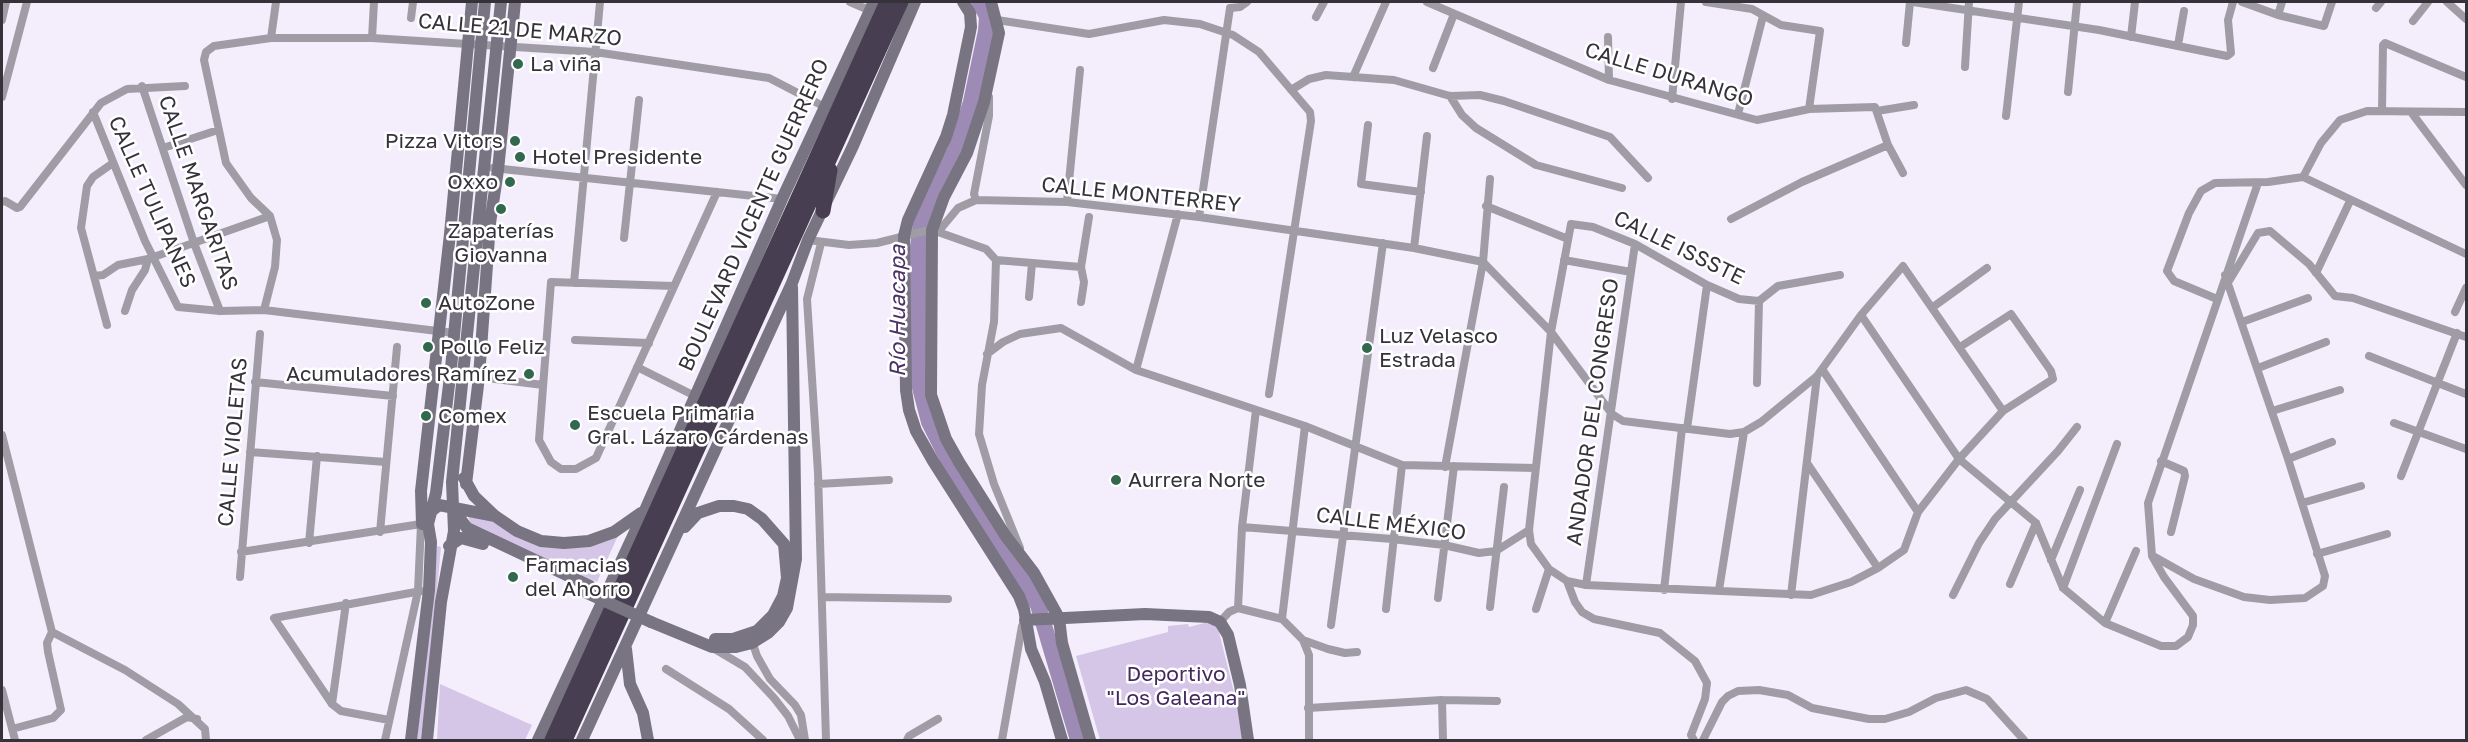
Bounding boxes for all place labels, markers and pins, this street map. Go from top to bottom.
place label: La viña [530,51,601,77]
marker: La viña [511,57,525,71]
place label: Pizza Vitors [385,128,503,154]
marker: Pizza Vitors [508,134,522,148]
place label: Hotel Presidente [532,144,702,170]
marker: Hotel Presidente [513,150,527,164]
place label: Oxxo [447,169,498,195]
marker: Oxxo [503,175,517,189]
marker: Zapaterías Giovanna [494,202,508,216]
place label: Zapaterías Giovanna [448,218,554,268]
place label: AutoZone [438,290,535,316]
marker: AutoZone [419,296,433,310]
place label: Luz Velasco Estrada [1379,323,1498,373]
place label: Pollo Feliz [440,334,545,360]
marker: Pollo Feliz [421,340,435,354]
marker: Luz Velasco Estrada [1360,341,1374,355]
place label: Acumuladores Ramírez [286,361,517,387]
marker: Acumuladores Ramírez [522,367,536,381]
place label: Escuela Primaria Gral. Lázaro Cárdenas [587,400,809,450]
place label: Comex [438,403,507,429]
marker: Comex [419,409,433,423]
marker: Escuela Primaria Gral. Lázaro Cárdenas [568,418,582,432]
place label: Aurrera Norte [1128,467,1266,493]
marker: Aurrera Norte [1109,473,1123,487]
place label: Farmacias del Ahorro [525,552,630,602]
marker: Farmacias del Ahorro [506,570,520,584]

